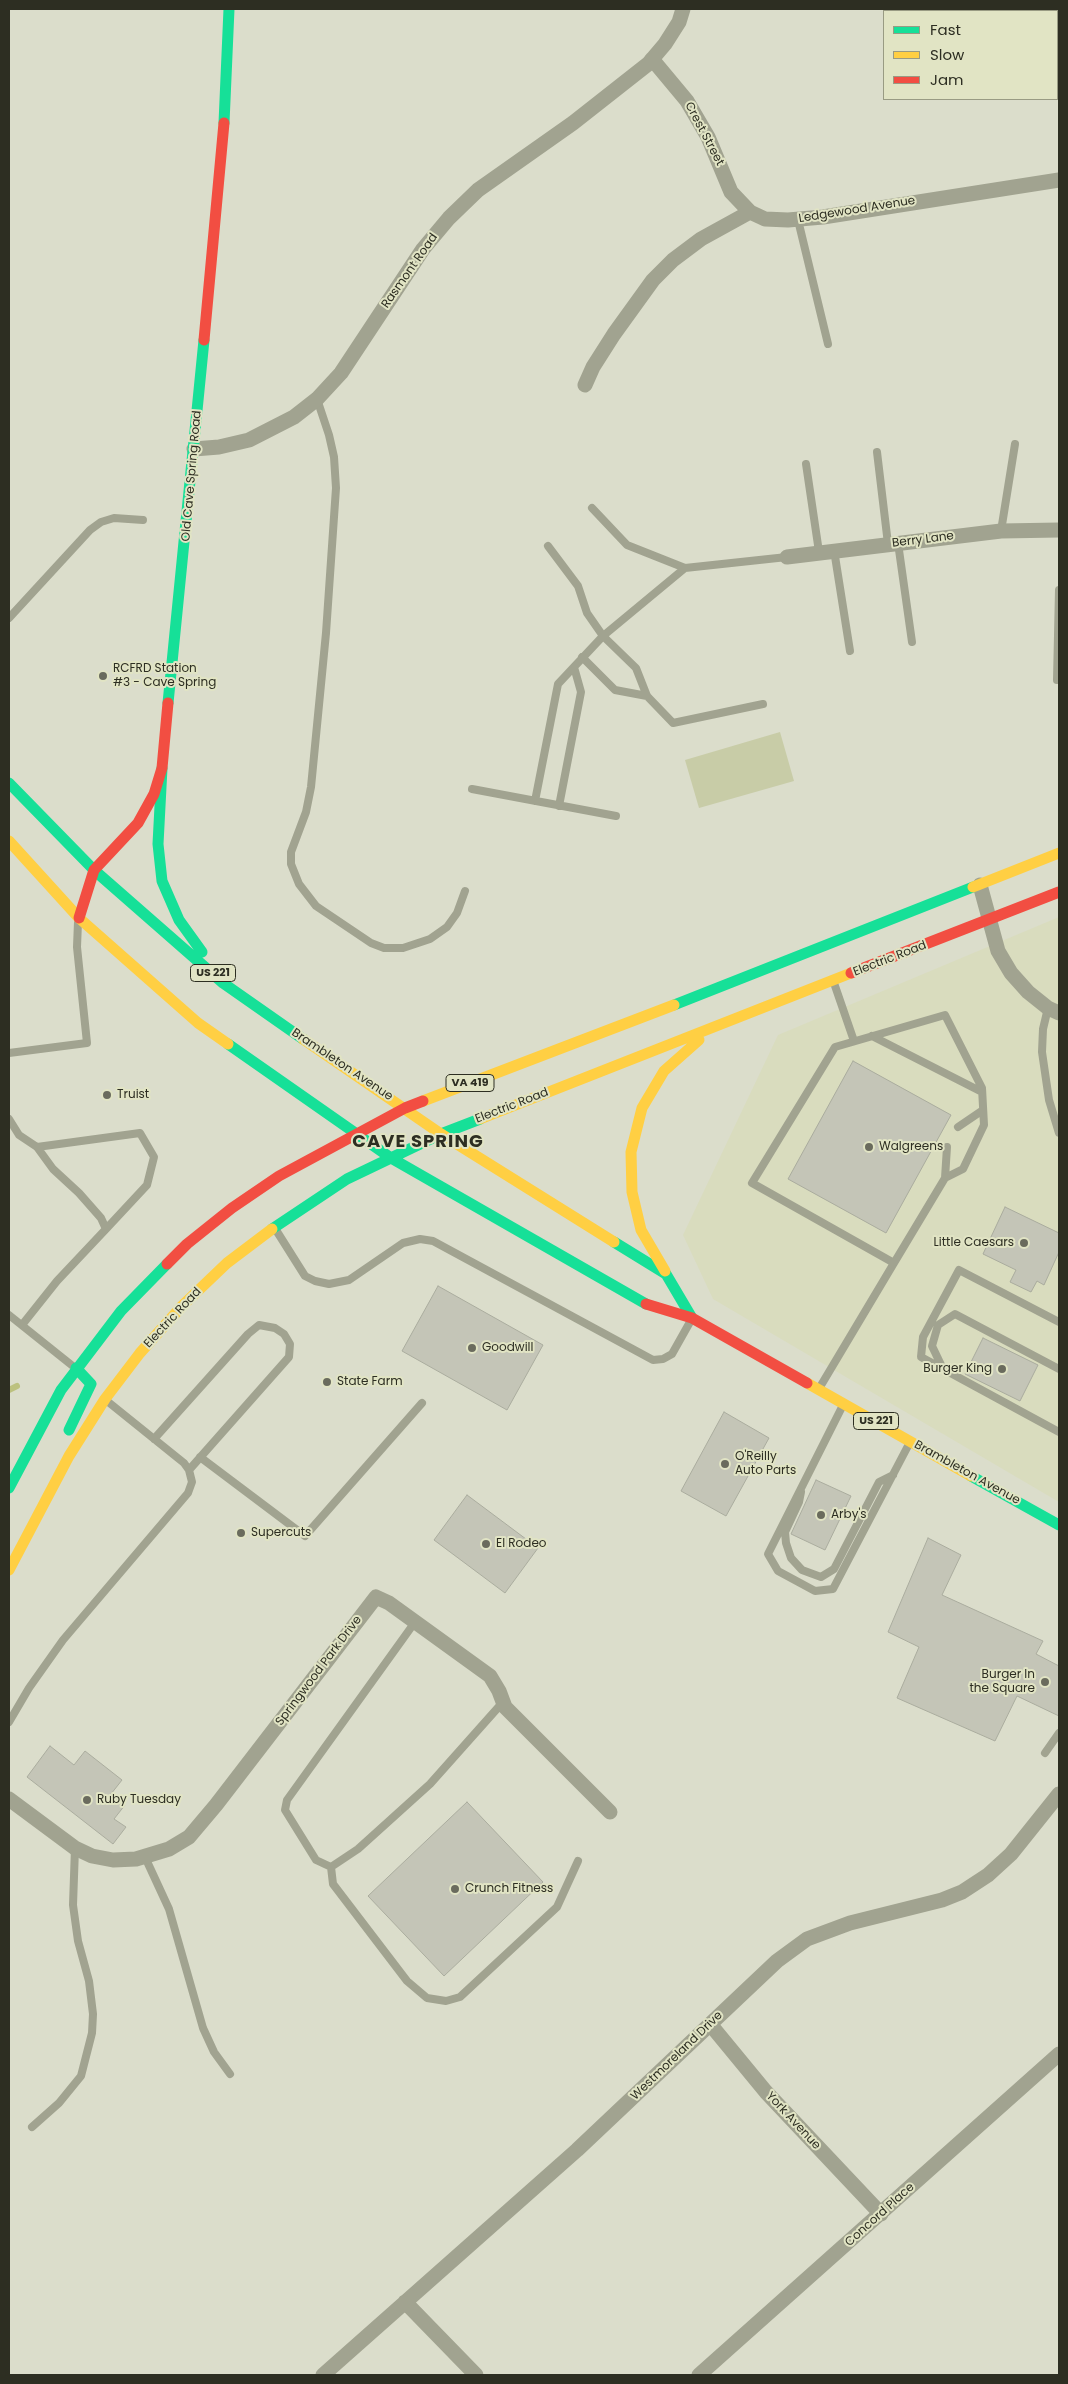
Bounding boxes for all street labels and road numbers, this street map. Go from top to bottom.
street label: Crest Street [681,100,727,168]
street label: Ledgewood Avenue [798,194,916,226]
street label: Rasmont Road [379,231,441,311]
street label: Old Cave Spring Road [179,410,205,542]
street label: Berry Lane [891,529,955,551]
street label: Electric Road [851,938,929,980]
road number: US 221 [190,964,236,981]
street label: Brambleton Avenue [289,1026,395,1104]
road number: VA 419 [446,1074,494,1092]
street label: Electric Road [473,1085,551,1127]
street label: Electric Road [141,1285,205,1351]
road number: US 221 [854,1412,898,1430]
street label: Brambleton Avenue [912,1438,1022,1508]
street label: Springwood Park Drive [273,1613,365,1729]
street label: Westmoreland Drive [628,2008,726,2104]
street label: York Avenue [763,2089,823,2153]
street label: Concord Place [842,2180,918,2250]

